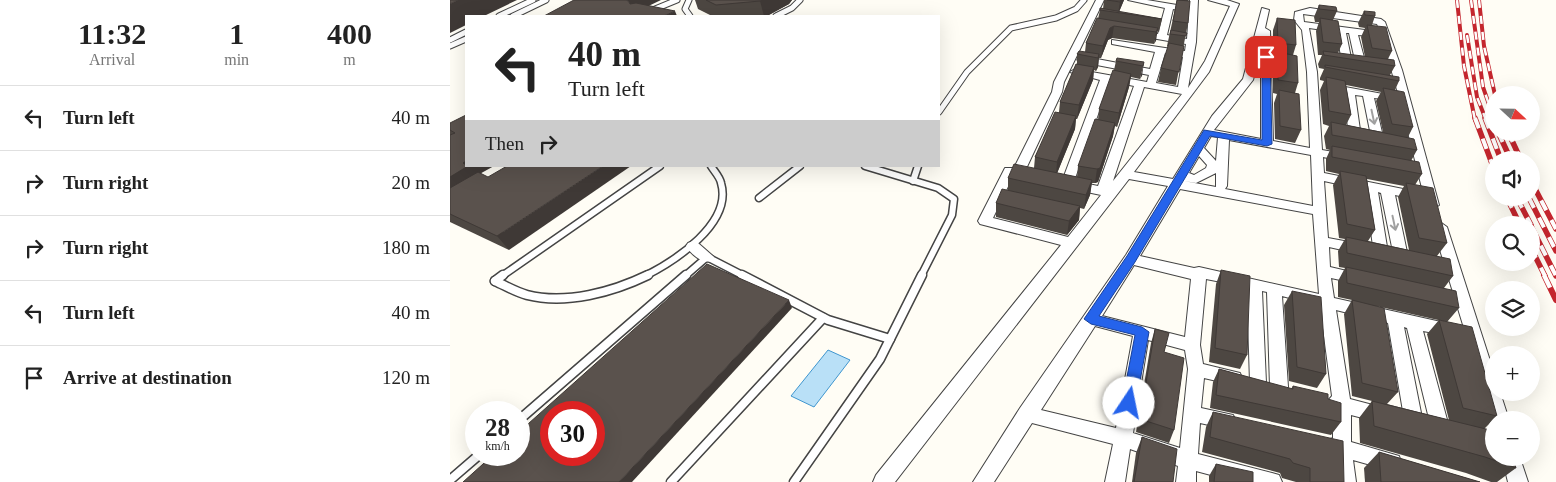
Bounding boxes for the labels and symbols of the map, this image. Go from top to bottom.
pin [1245,36,1287,78]
north arrow [1485,86,1540,141]
one-way arrow [1369,109,1378,125]
one-way arrow [1390,215,1399,231]
position arrow [1102,376,1154,428]
speed limit sign: 30 [540,401,605,466]

